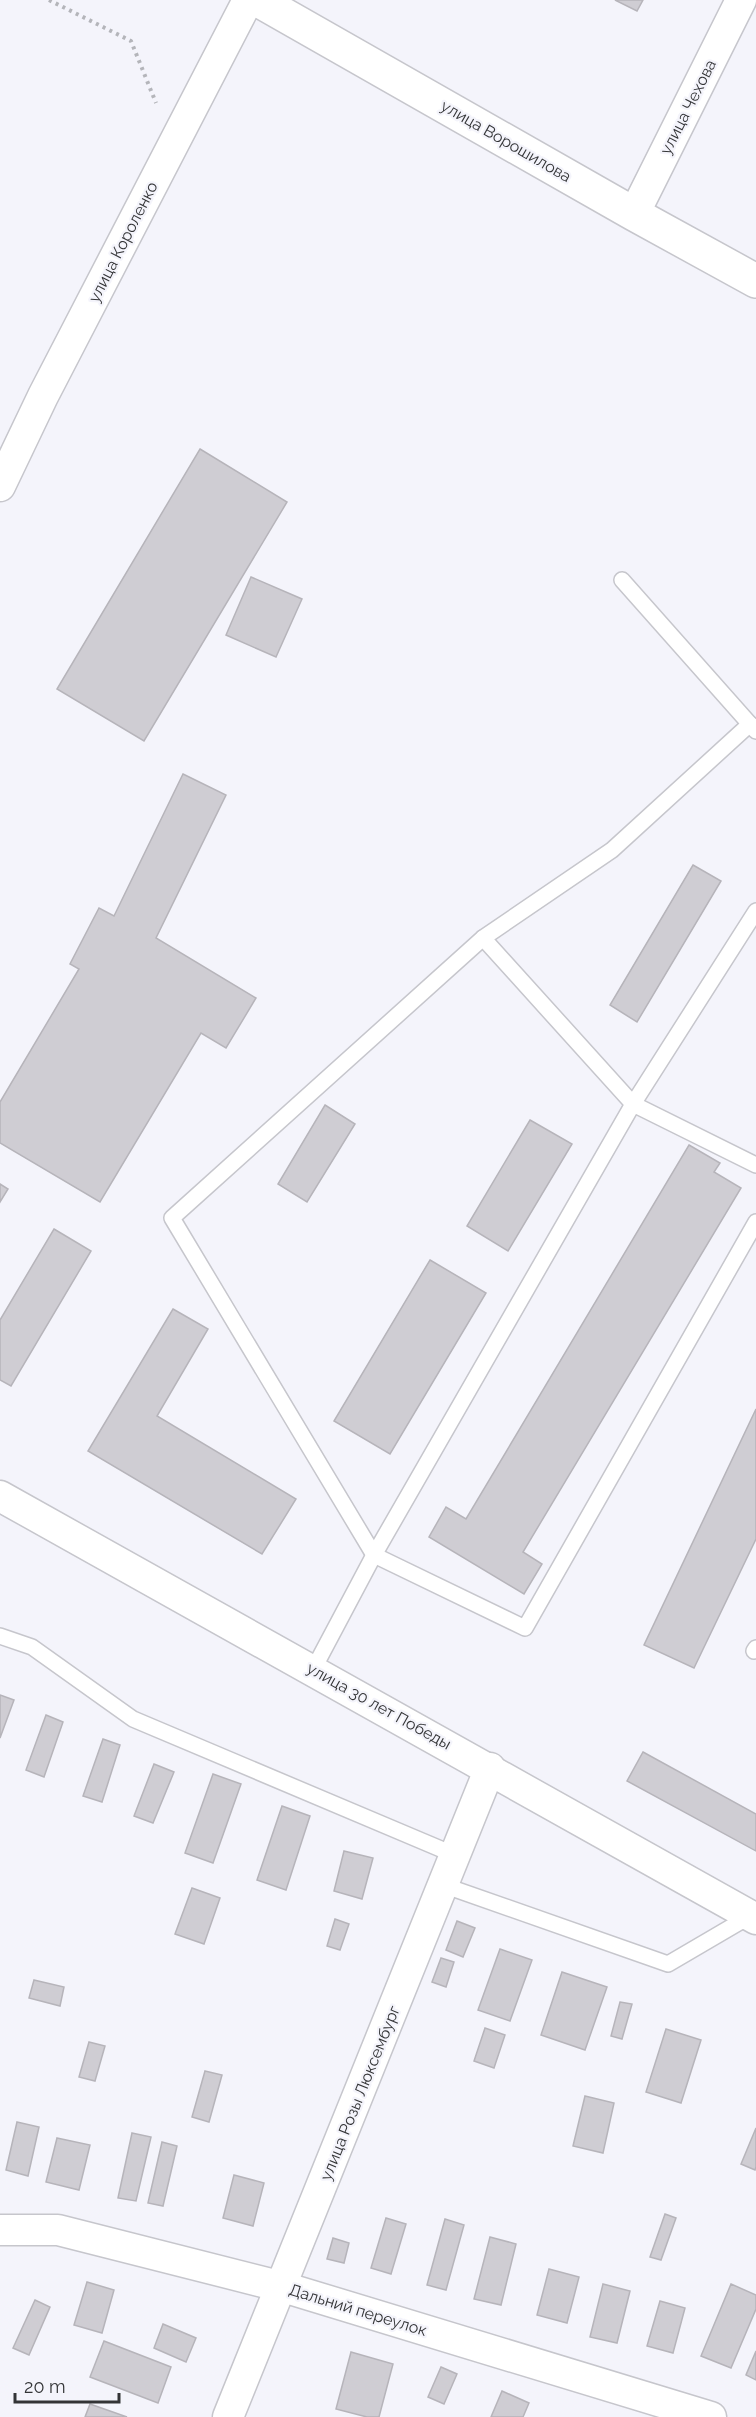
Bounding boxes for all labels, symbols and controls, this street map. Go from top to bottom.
street label: улица Чехова [656,56,720,158]
street label: улица Ворошилова [438,96,574,186]
street label: улица Короленко [84,178,162,306]
street label: улица 30 лет Победы [303,1658,455,1754]
street label: улица Розы Люксембург [316,2002,404,2183]
street label: Дальний переулок [287,2280,429,2340]
scale bar [15,2366,118,2404]
text: 20 m [24,2376,66,2397]

